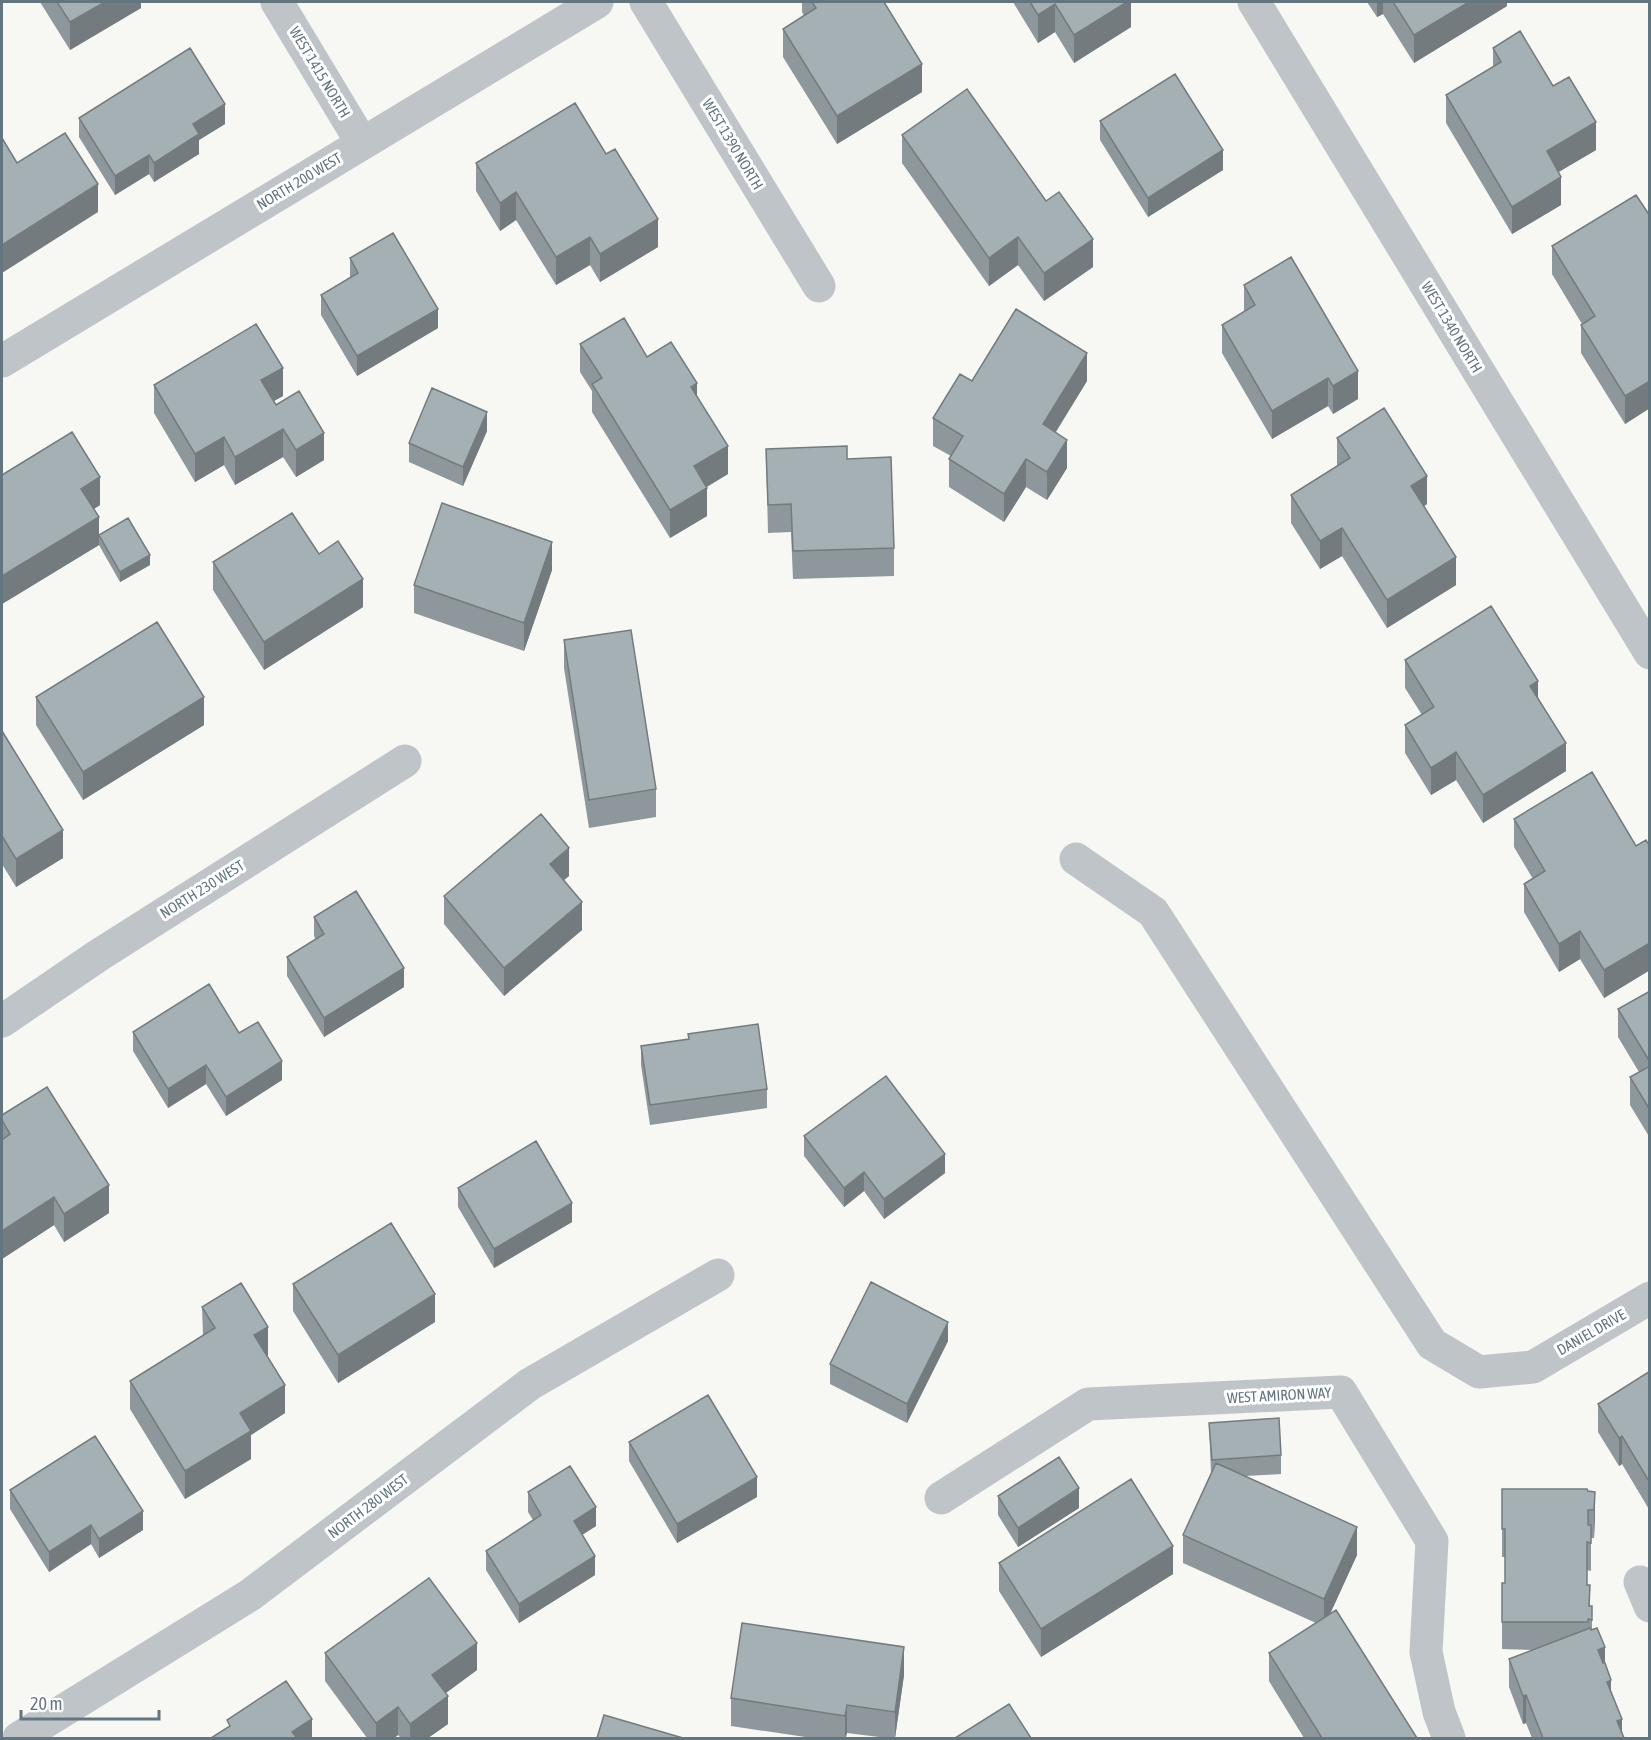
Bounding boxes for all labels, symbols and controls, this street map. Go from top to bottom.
street label: WEST 1415 NORTH [286,24,354,120]
street label: WEST 1390 NORTH [699,96,767,192]
street label: NORTH 200 WEST [254,149,345,213]
street label: WEST 1340 NORTH [1418,279,1486,375]
street label: NORTH 230 WEST [157,856,247,922]
street label: DANIEL DRIVE [1554,1305,1629,1358]
street label: WEST AMIRON WAY [1226,1384,1332,1406]
street label: NORTH 280 WEST [325,1470,412,1542]
scale bar [21,1683,159,1721]
text: 20 m [30,1693,62,1714]

